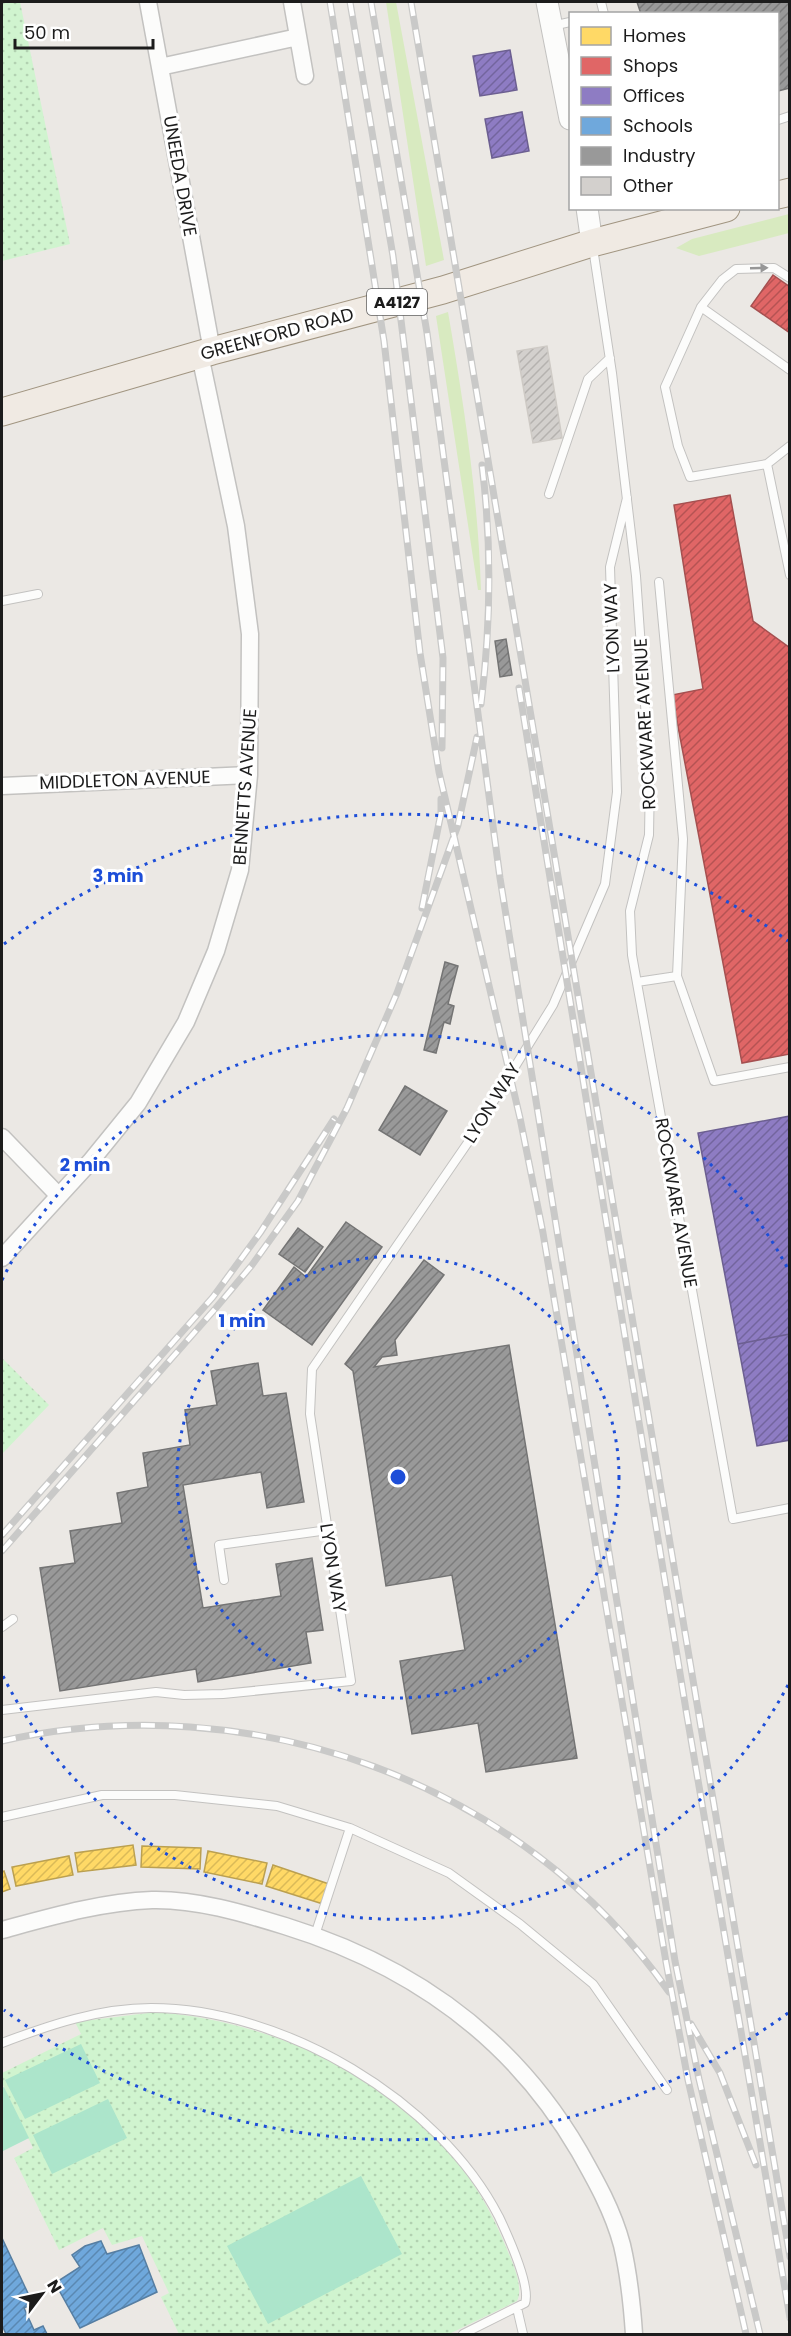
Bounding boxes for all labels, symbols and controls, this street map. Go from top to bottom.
scale bar [15,12,153,50]
legend [569,12,779,210]
text: 50 m [24,20,70,45]
text: Homes [623,23,686,48]
text: Shops [623,53,678,78]
text: Offices [623,83,685,108]
street label: UNEEDA DRIVE [158,113,203,238]
text: Schools [623,113,693,138]
text: Industry [623,143,695,168]
text: Other [623,173,673,198]
one-way arrow [750,264,769,273]
road number: A4127 [367,289,427,315]
street label: GREENFORD ROAD [197,301,356,366]
street label: LYON WAY [597,582,626,673]
street label: ROCKWARE AVENUE [628,637,661,811]
street label: BENNETTS AVENUE [227,708,262,866]
street label: MIDDLETON AVENUE [39,764,211,795]
text: 3 min [92,863,144,888]
street label: LYON WAY [457,1057,526,1148]
street label: ROCKWARE AVENUE [649,1116,704,1290]
text: 2 min [60,1152,110,1177]
text: 1 min [218,1308,266,1333]
centre of rings [388,1467,408,1487]
street label: LYON WAY [314,1521,353,1615]
north arrow [12,2264,72,2324]
text: N [41,2275,67,2298]

